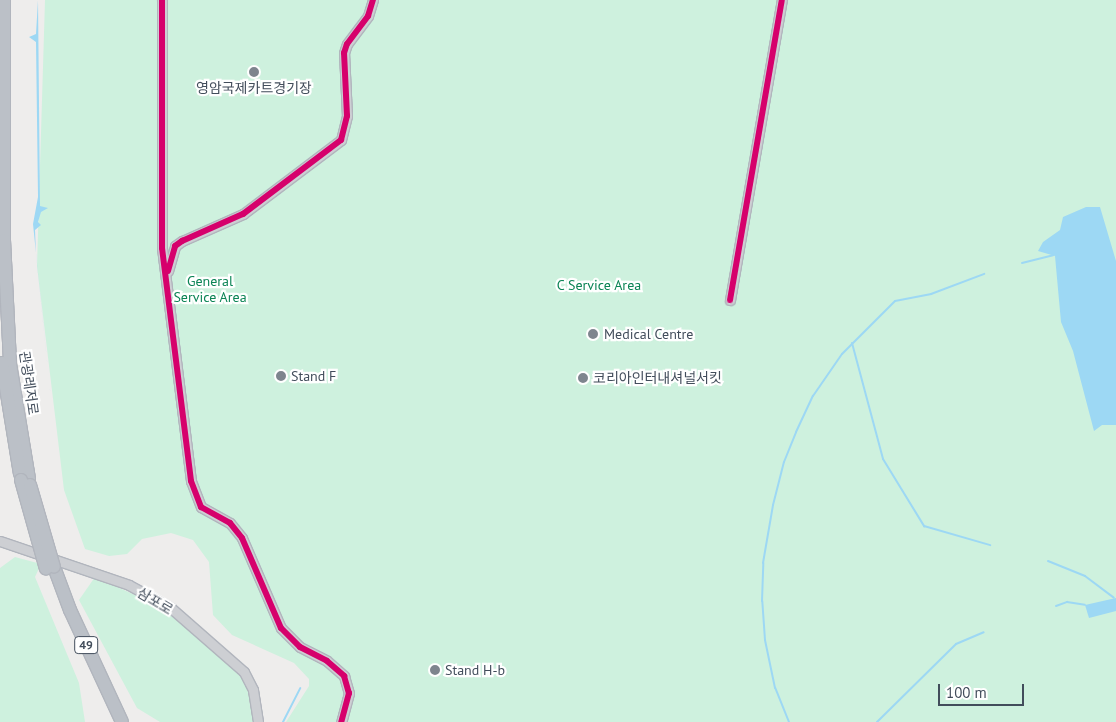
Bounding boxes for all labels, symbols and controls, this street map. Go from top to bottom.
marker: 영암국제카트경기장 [248,66,260,78]
place label: 영암국제카트경기장 [196,80,312,96]
park label: General Service Area [173,273,247,306]
park label: C Service Area [556,277,642,293]
place label: Medical Centre [604,326,693,342]
marker: Medical Centre [586,327,600,341]
street label: 관광레저로 [16,350,42,416]
place label: Stand F [291,368,336,384]
marker: Stand F [275,370,287,382]
place label: 코리아인터내셔널서킷 [593,370,722,386]
marker: 코리아인터내셔널서킷 [577,372,589,384]
street label: 삼포로 [134,584,176,618]
road number: 49 [74,636,98,654]
place label: Stand H-b [445,662,505,678]
marker: Stand H-b [429,664,441,676]
scale bar [941,674,1027,706]
text: 100 m [946,683,987,702]

